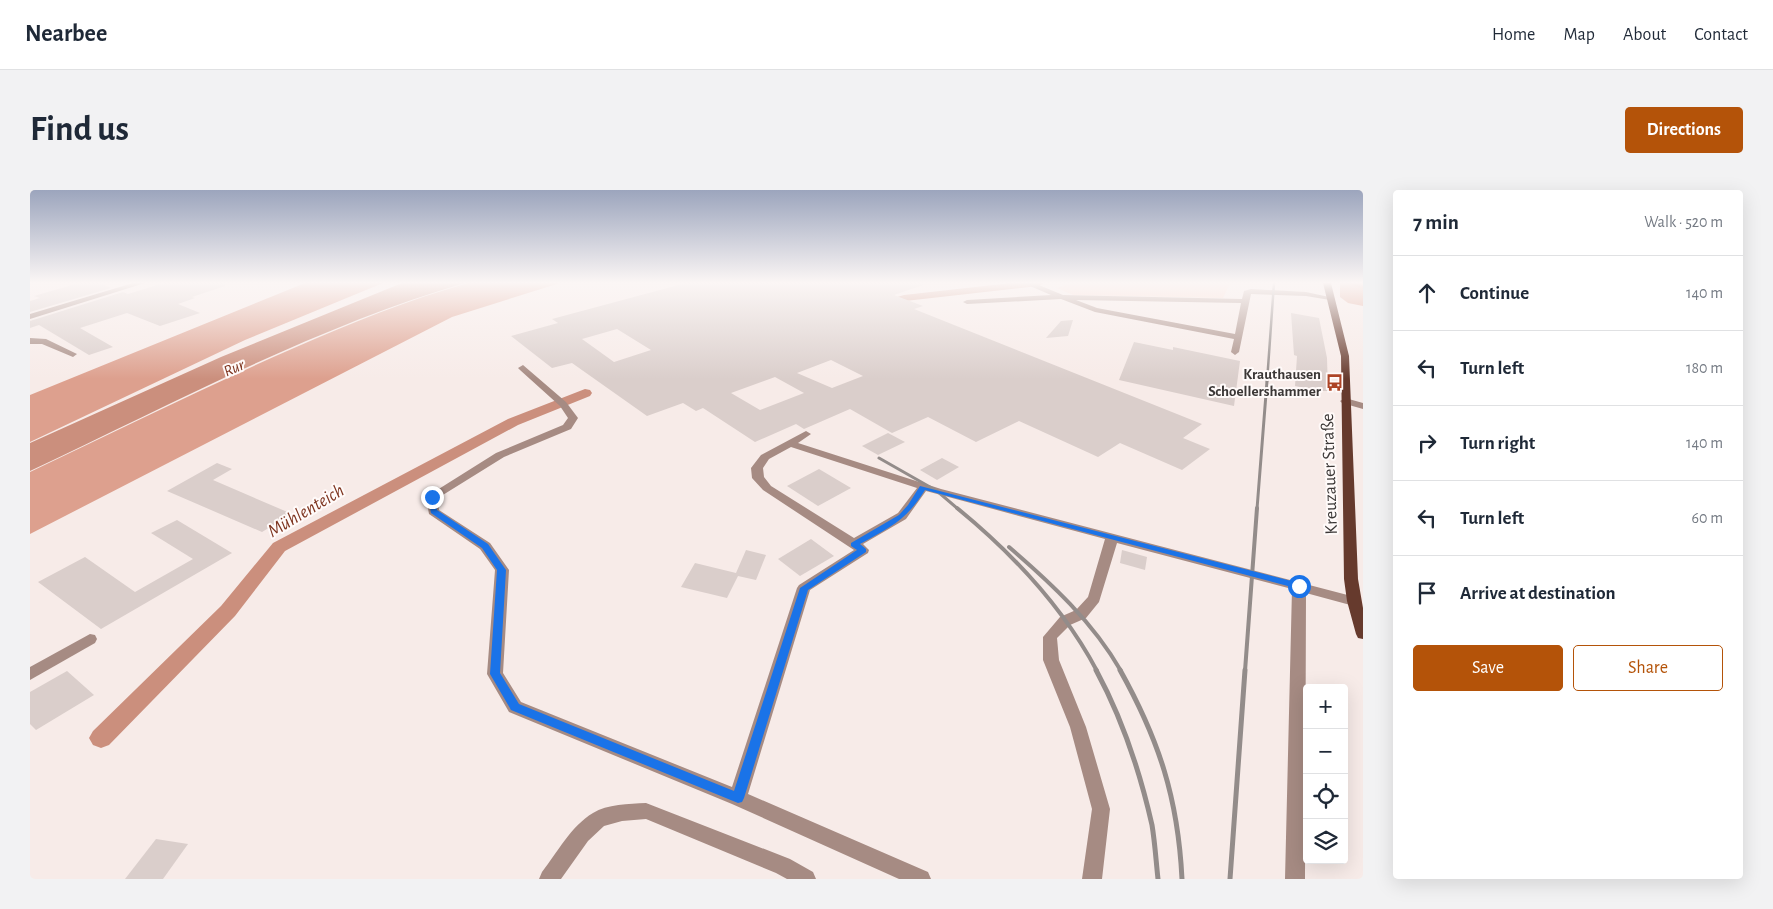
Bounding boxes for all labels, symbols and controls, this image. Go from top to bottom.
text: Nearbee [25,22,107,46]
text: Home [1492,26,1535,44]
text: Map [1563,26,1595,44]
text: About [1623,26,1666,44]
text: Contact [1694,26,1748,44]
button: Directions [1625,107,1743,153]
text: Find us [30,112,129,147]
text: 7 min [1413,212,1459,233]
text: Walk · 520 m [1644,214,1723,230]
icon: ahead [1413,279,1441,307]
text: Continue [1460,284,1529,303]
text: 140 m [1686,285,1723,301]
icon: left [1413,354,1441,382]
water label: Rur [221,356,248,380]
text: Turn left [1460,359,1524,378]
text: 180 m [1686,360,1723,376]
place label: Krauthausen Schoellershammer [1208,367,1322,399]
bus stop icon: Krauthausen Schoellershammer [1325,373,1345,393]
street label: Kreuzauer Straße [1319,413,1341,535]
icon: right [1413,429,1441,457]
text: Turn right [1460,434,1535,453]
text: 140 m [1686,435,1723,451]
water label: Mühlenteich [265,481,347,541]
route end [421,486,444,509]
icon: left [1413,504,1441,532]
text: Turn left [1460,509,1524,528]
text: 60 m [1692,510,1723,526]
route start [1288,575,1311,598]
icon: arrive [1413,579,1441,607]
text: Arrive at destination [1460,584,1616,603]
button: Save [1413,645,1563,691]
button: Share [1573,645,1723,691]
map controls [1303,684,1348,864]
button: + [1303,684,1348,729]
button: − [1303,729,1348,774]
button: locate [1303,774,1348,819]
button: layers [1303,819,1348,864]

